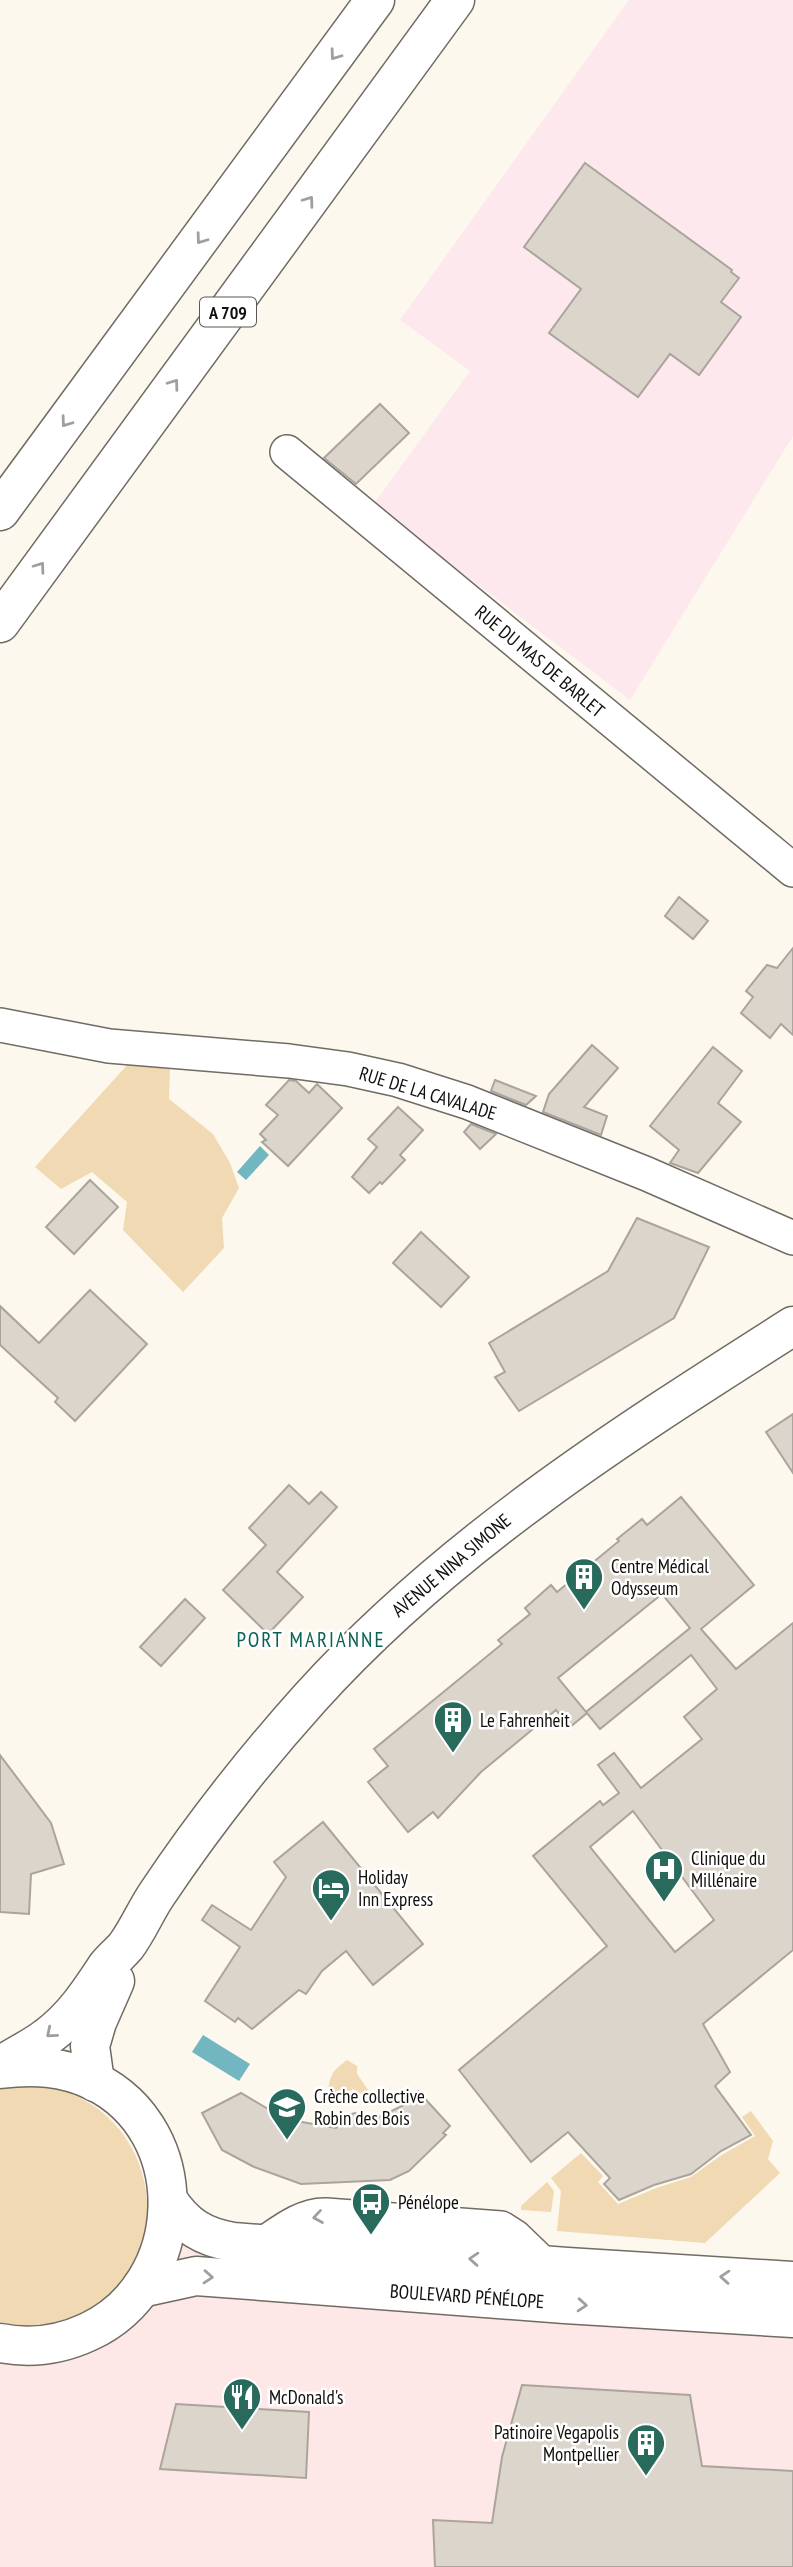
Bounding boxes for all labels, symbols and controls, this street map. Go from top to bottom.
one-way arrow [331,47,343,60]
one-way arrow [301,196,313,208]
one-way arrow [196,231,209,244]
road number: A 709 [200,298,256,326]
one-way arrow [166,379,179,392]
one-way arrow [61,414,74,427]
one-way arrow [32,562,44,575]
street label: RUE DU MAS DE BARLET [470,600,610,723]
street label: RUE DE LA CAVALADE [356,1061,500,1125]
street label: AVENUE NINA SIMONE [387,1508,515,1622]
place label: Centre Médical Odysseum [611,1554,709,1600]
building icon: Centre Médical Odysseum [563,1556,605,1611]
district label: PORT MARIANNE [237,1626,385,1653]
building icon: Le Fahrenheit [432,1699,474,1754]
place label: Le Fahrenheit [480,1708,570,1732]
place label: Clinique du Millénaire [691,1846,766,1892]
hospital icon: Clinique du Millénaire [643,1848,685,1903]
place label: Holiday Inn Express [358,1865,433,1911]
hotel icon: Holiday Inn Express [310,1867,352,1922]
one-way arrow [46,2025,59,2037]
place label: Crèche collective Robin des Bois [314,2084,425,2130]
school or university icon: Crèche collective Robin des Bois [266,2086,308,2141]
bus stop icon: Pénélope [350,2181,392,2236]
place label: Pénélope [398,2190,459,2214]
one-way arrow [312,2209,324,2224]
one-way arrow [468,2252,479,2267]
one-way arrow [203,2269,214,2284]
one-way arrow [719,2270,730,2285]
street label: BOULEVARD PÉNÉLOPE [389,2279,545,2313]
one-way arrow [576,2297,587,2312]
restaurant icon: McDonald's [221,2376,263,2431]
place label: McDonald's [269,2385,344,2409]
place label: Patinoire Vegapolis Montpellier [494,2420,620,2466]
building icon: Patinoire Vegapolis Montpellier [625,2422,667,2477]

